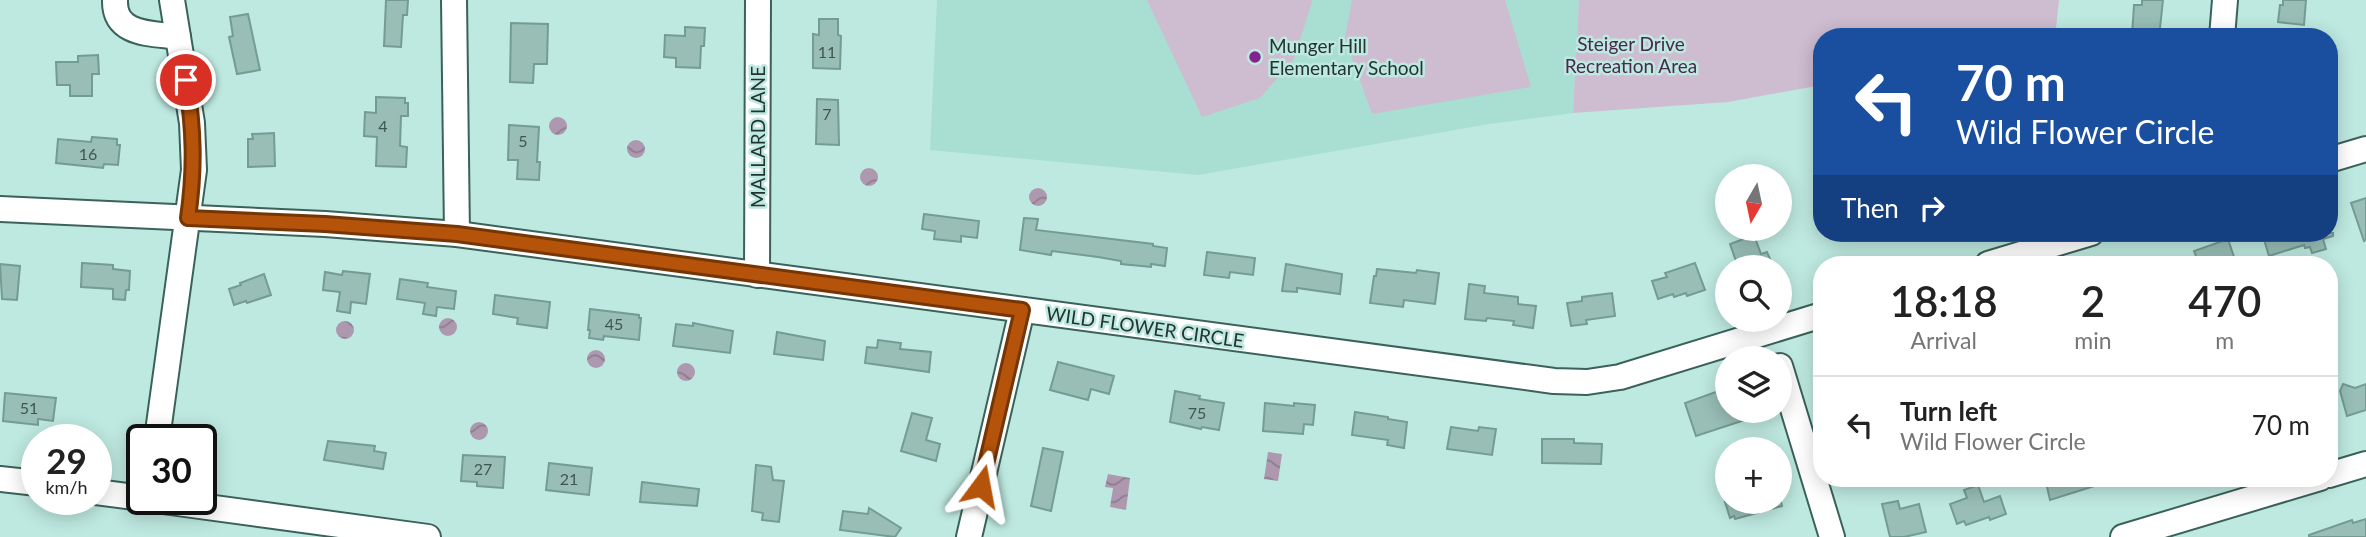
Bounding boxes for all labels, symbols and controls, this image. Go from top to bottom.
park label: Steiger Drive Recreation Area [1565,32,1697,77]
place label: Munger Hill Elementary School [1269,34,1424,79]
house number: 11 [818,42,836,61]
marker: Munger Hill Elementary School [1247,49,1263,65]
pin [156,50,216,110]
text: 70 m [1956,53,2066,111]
icon: left [1841,56,1932,147]
icon: arrive [167,61,205,99]
street label: MALLARD LANE [746,66,769,208]
house number: 7 [822,104,832,123]
text: Wild Flower Circle [1956,112,2214,151]
house number: 4 [378,116,388,135]
house number: 5 [518,131,528,150]
house number: 16 [79,144,97,163]
north arrow [1715,164,1792,242]
map controls [1715,164,1792,514]
icon: right [1913,189,1951,227]
text: Then [1841,192,1899,224]
button: search [1715,255,1792,332]
text: 18:18 [1890,276,1998,326]
text: 2 [2081,276,2105,326]
text: 470 [2188,276,2261,326]
street label: WILD FLOWER CIRCLE [1045,301,1246,352]
house number: 45 [605,314,623,333]
text: Arrival [1911,326,1977,354]
text: min [2074,326,2112,354]
text: m [2215,326,2234,354]
button: layers [1715,346,1792,423]
text: Turn left [1900,395,1997,427]
house number: 51 [20,398,38,417]
house number: 75 [1188,403,1206,422]
icon: left [1841,406,1879,444]
text: 70 m [2252,409,2310,441]
speed limit sign: 30 [126,424,217,515]
text: Wild Flower Circle [1900,427,2086,455]
button: + [1715,437,1792,514]
text: 29 [46,439,87,481]
position arrow [944,449,1018,523]
house number: 27 [474,459,492,478]
house number: 21 [560,469,578,488]
text: km/h [45,476,88,498]

